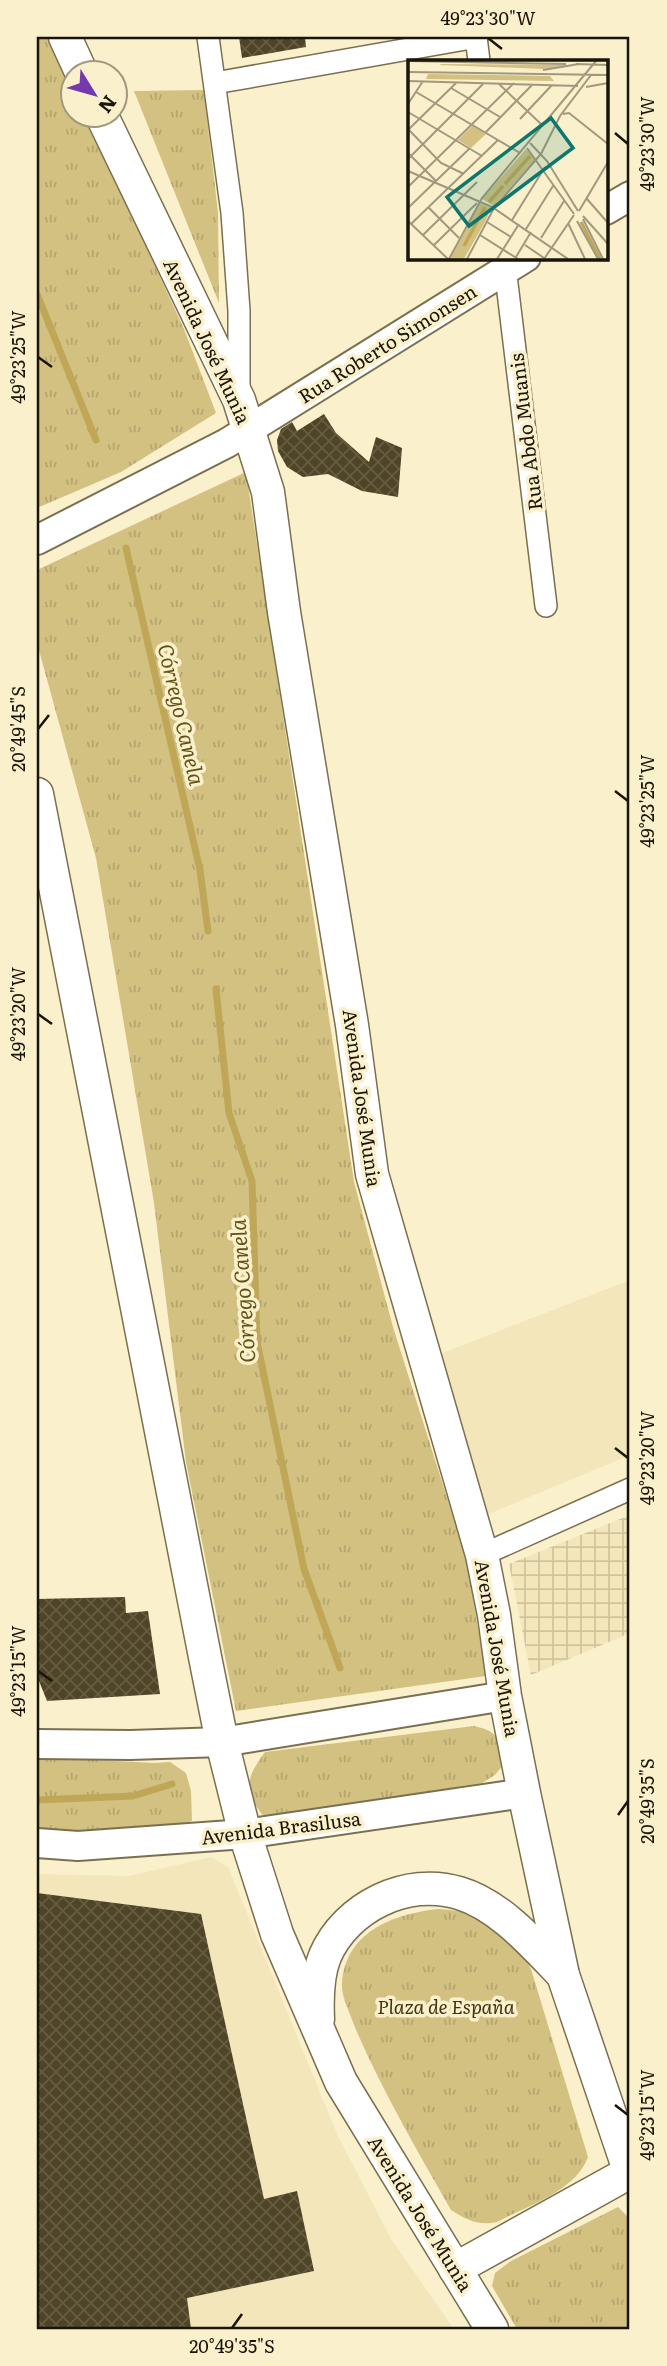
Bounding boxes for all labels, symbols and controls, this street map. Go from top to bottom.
text: 49°23'30"W [440,4,536,31]
north arrow [60,60,130,130]
inset map [408,60,608,259]
text: N [92,90,124,120]
text: 49°23'30"W [633,96,660,192]
street label: Avenida José Munia [157,254,259,429]
street label: Rua Roberto Simonsen [292,277,482,409]
text: 49°23'25"W [4,310,31,404]
street label: Rua Abdo Muanis [501,351,549,512]
water label: Córrego Canela [152,640,214,788]
text: 20°49'45"S [4,686,31,772]
text: 49°23'25"W [633,754,660,848]
text: 49°23'20"W [4,966,31,1061]
street label: Avenida José Munia [337,1007,389,1190]
water label: Córrego Canela [221,1218,261,1364]
text: 49°23'20"W [633,1410,660,1505]
street label: Avenida José Munia [469,1557,528,1740]
text: 49°23'15"W [4,1625,31,1717]
text: 20°49'35"S [633,1758,660,1844]
street label: Avenida Brasilusa [200,1803,363,1851]
park label: Plaza de España [377,1992,515,2020]
text: 49°23'15"W [633,2069,660,2161]
street label: Avenida José Munia [362,2129,481,2297]
text: 20°49'35"S [189,2332,275,2359]

